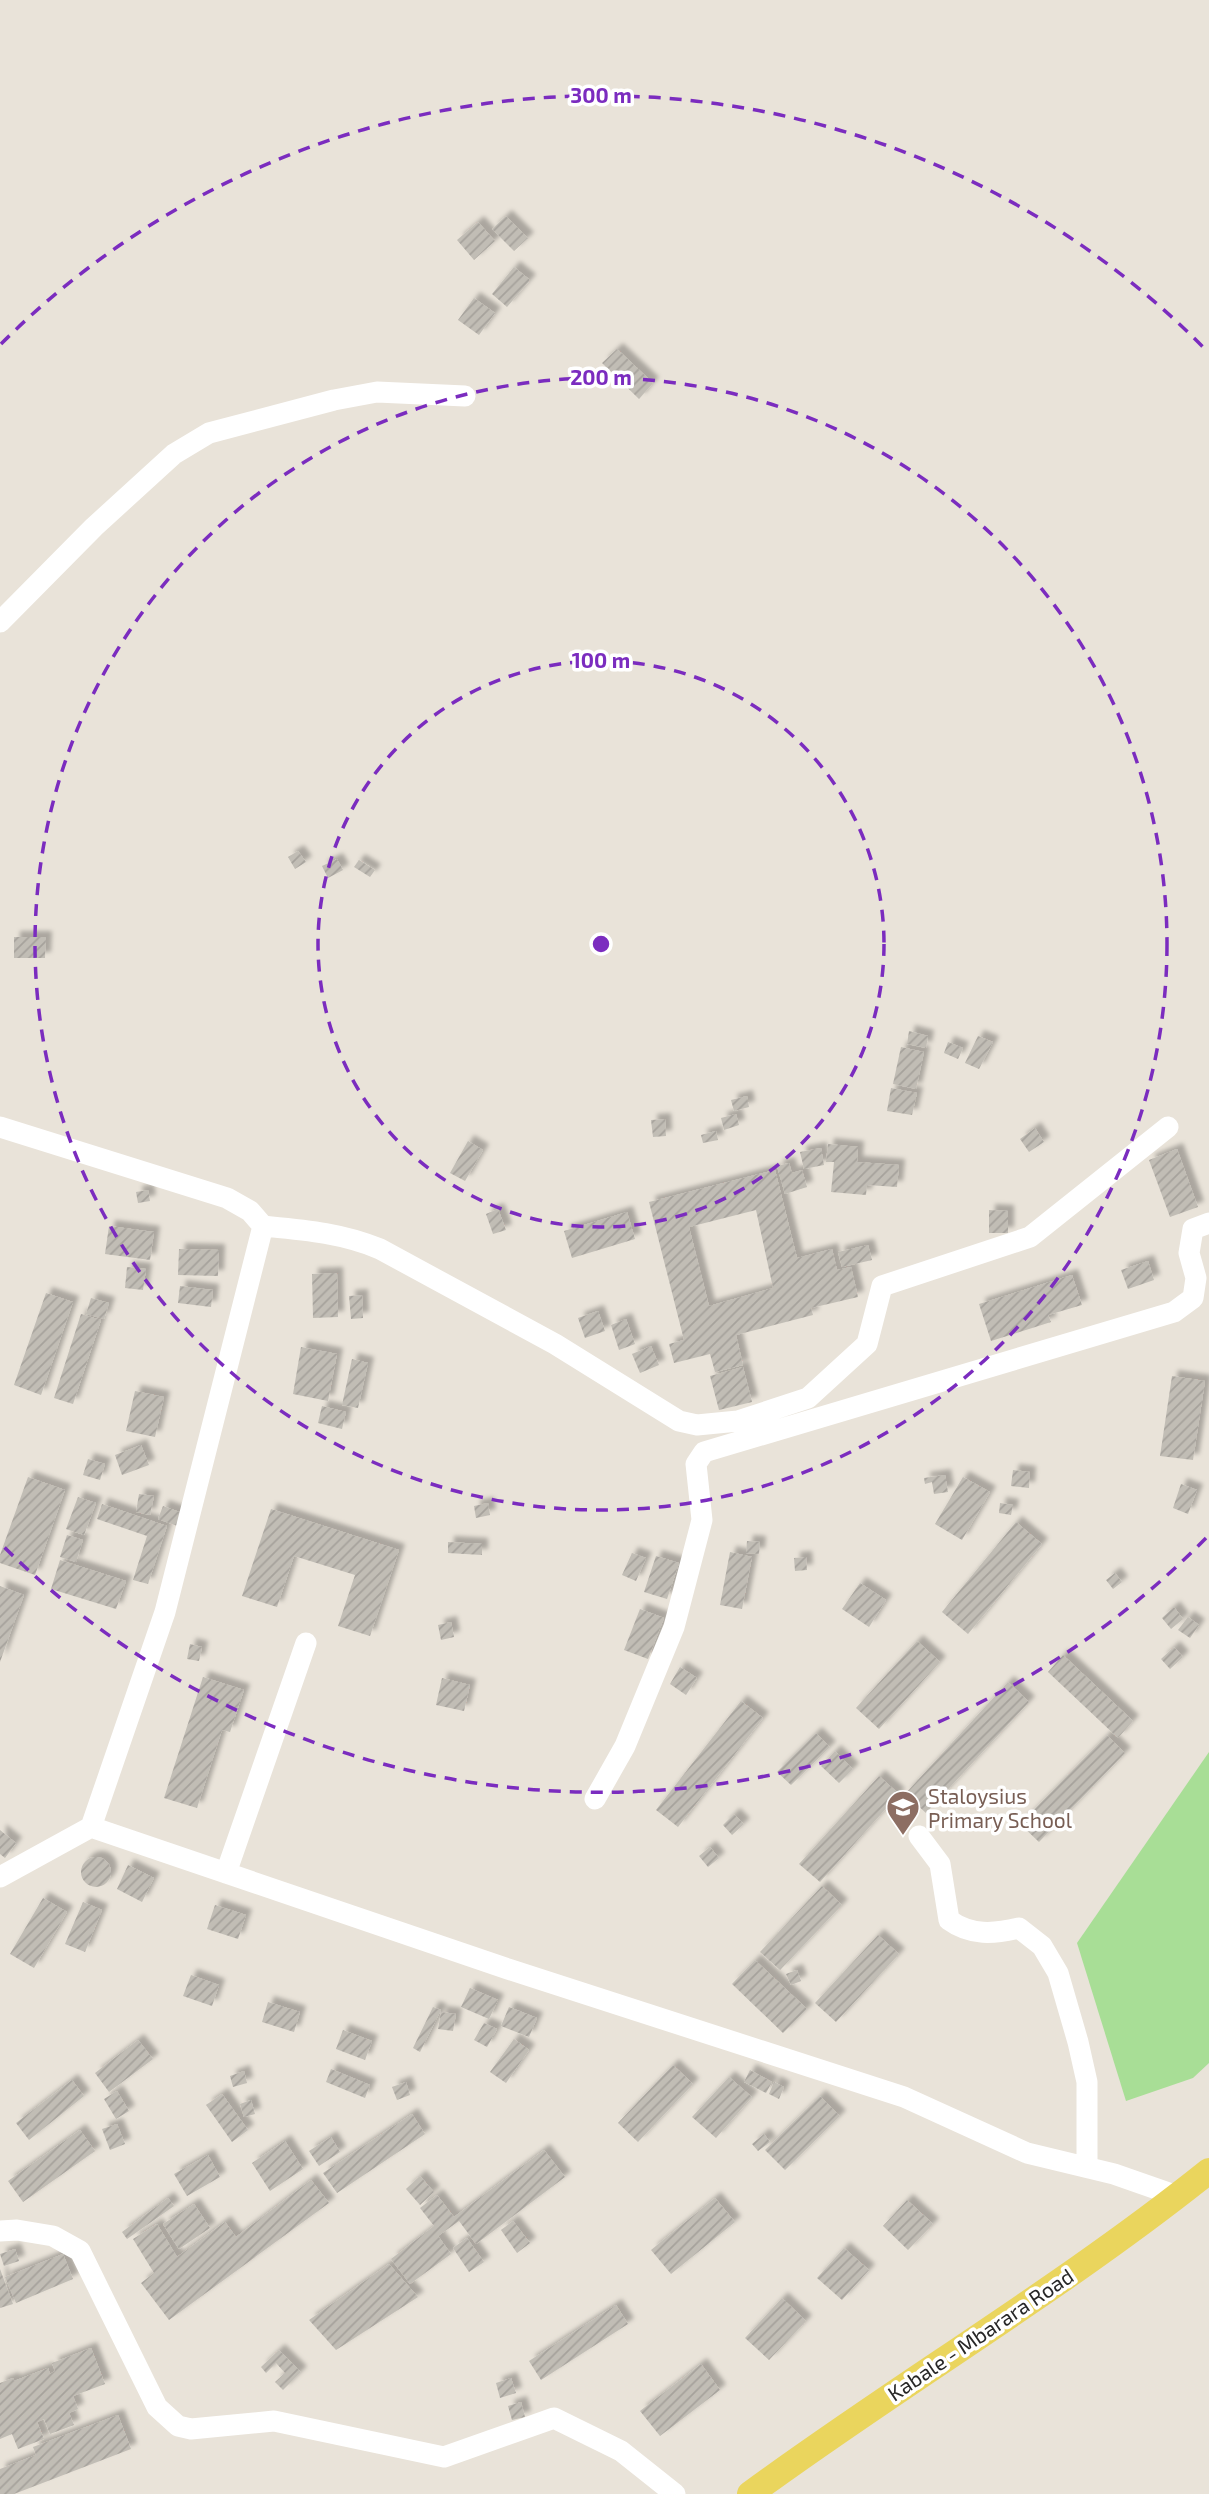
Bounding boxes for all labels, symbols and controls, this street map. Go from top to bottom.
text: 300 m [570,82,632,107]
text: 200 m [570,364,632,389]
text: 100 m [572,647,630,672]
centre of rings [589,932,613,956]
place label: Staloysius Primary School [928,1783,1073,1832]
school or university icon: Staloysius Primary School [884,1788,922,1837]
street label: Kabale - Mbarara Road [882,2263,1078,2405]

